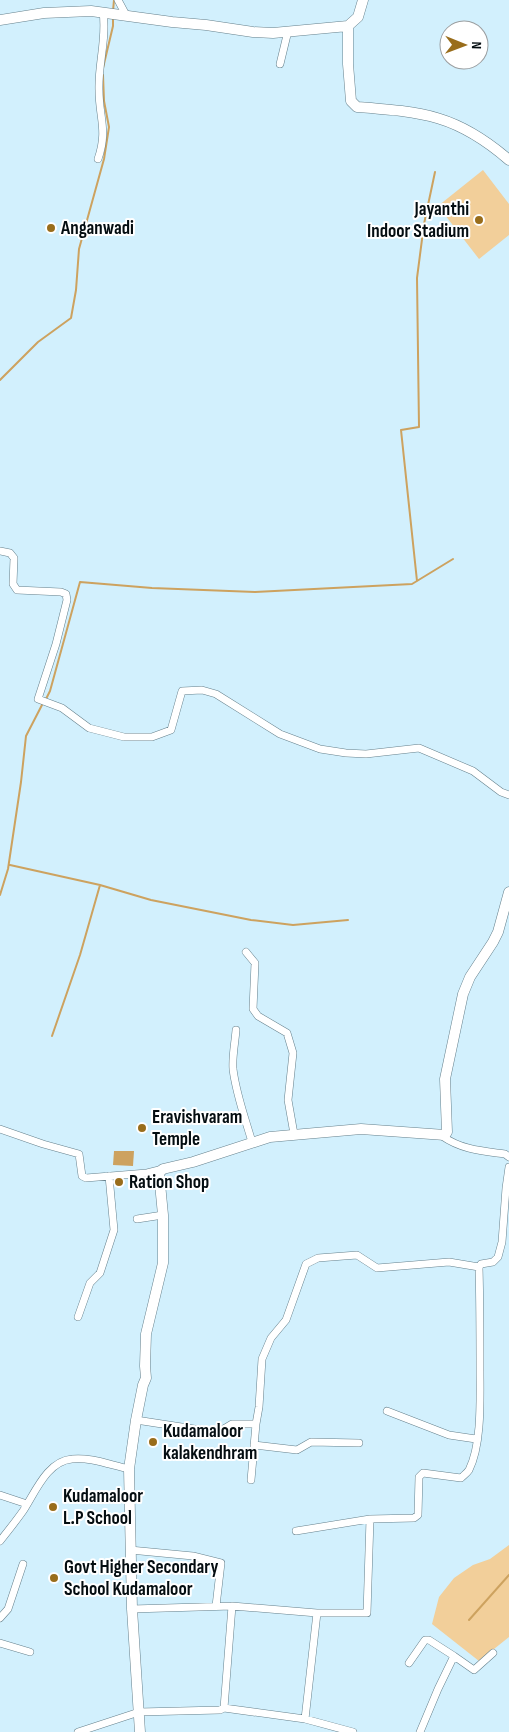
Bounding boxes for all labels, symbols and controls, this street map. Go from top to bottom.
north arrow [439,20,489,70]
text: N [468,41,485,49]
place label: Jayanthi Indoor Stadium [367,198,469,243]
marker: Jayanthi Indoor Stadium [473,214,485,226]
place label: Anganwadi [60,217,134,240]
marker: Anganwadi [45,222,57,234]
place label: Eravishvaram Temple [152,1106,242,1151]
marker: Eravishvaram Temple [136,1122,148,1134]
place label: Ration Shop [129,1171,209,1194]
marker: Ration Shop [113,1176,125,1188]
place label: Kudamaloor kalakendhram [163,1420,257,1465]
marker: Kudamaloor kalakendhram [147,1436,159,1448]
place label: Kudamaloor L.P School [63,1485,143,1530]
marker: Kudamaloor L.P School [47,1501,59,1513]
place label: Govt Higher Secondary School Kudamaloor [64,1556,218,1601]
marker: Govt Higher Secondary School Kudamaloor [48,1572,60,1584]

